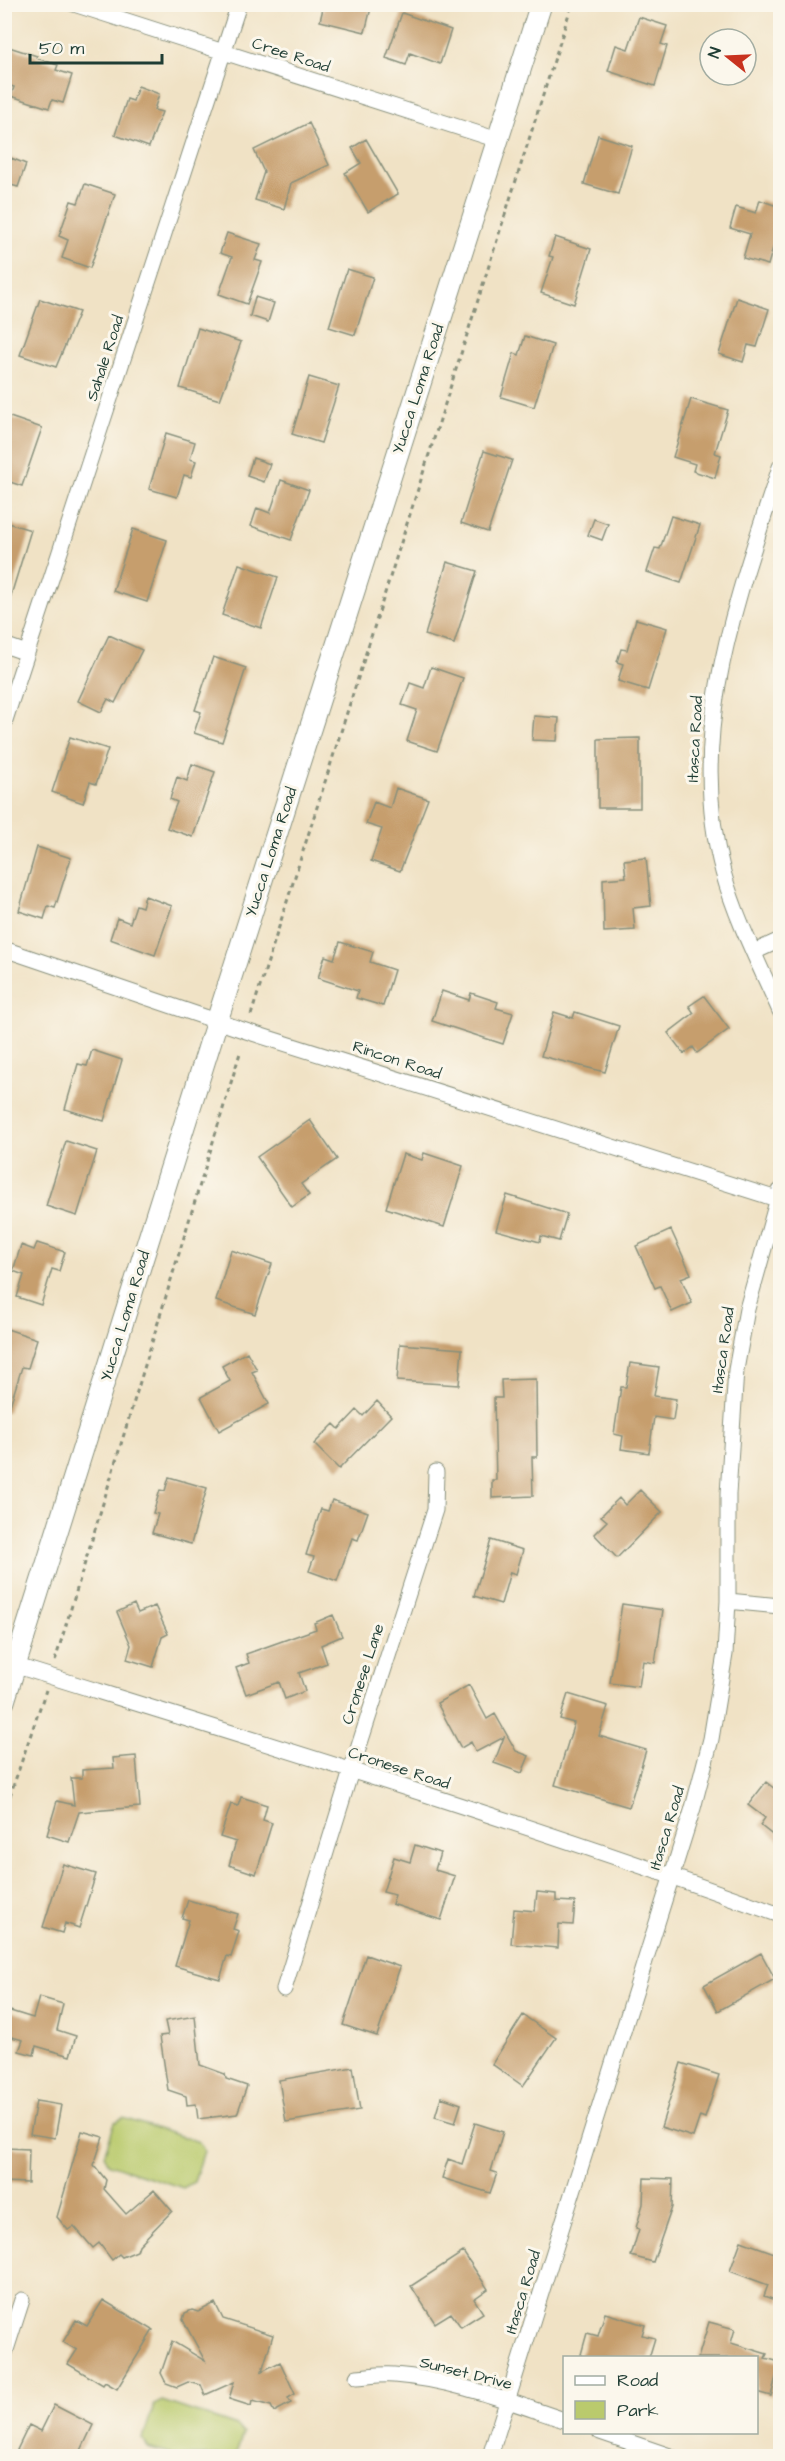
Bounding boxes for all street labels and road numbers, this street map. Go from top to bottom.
street label: Cree Road [249,32,333,78]
street label: Sahale Road [81,312,129,404]
street label: Yucca Loma Road [387,321,449,457]
street label: Itasca Road [682,695,708,783]
street label: Yucca Loma Road [240,784,302,920]
street label: Rincon Road [350,1035,444,1085]
street label: Yucca Loma Road [95,1248,155,1384]
street label: Itasca Road [706,1306,740,1394]
street label: Cronese Lane [336,1620,390,1727]
street label: Cronese Road [345,1741,453,1795]
street label: Itasca Road [644,1783,690,1873]
street label: Itasca Road [500,2247,546,2337]
street label: Sunset Drive [417,2351,515,2395]

